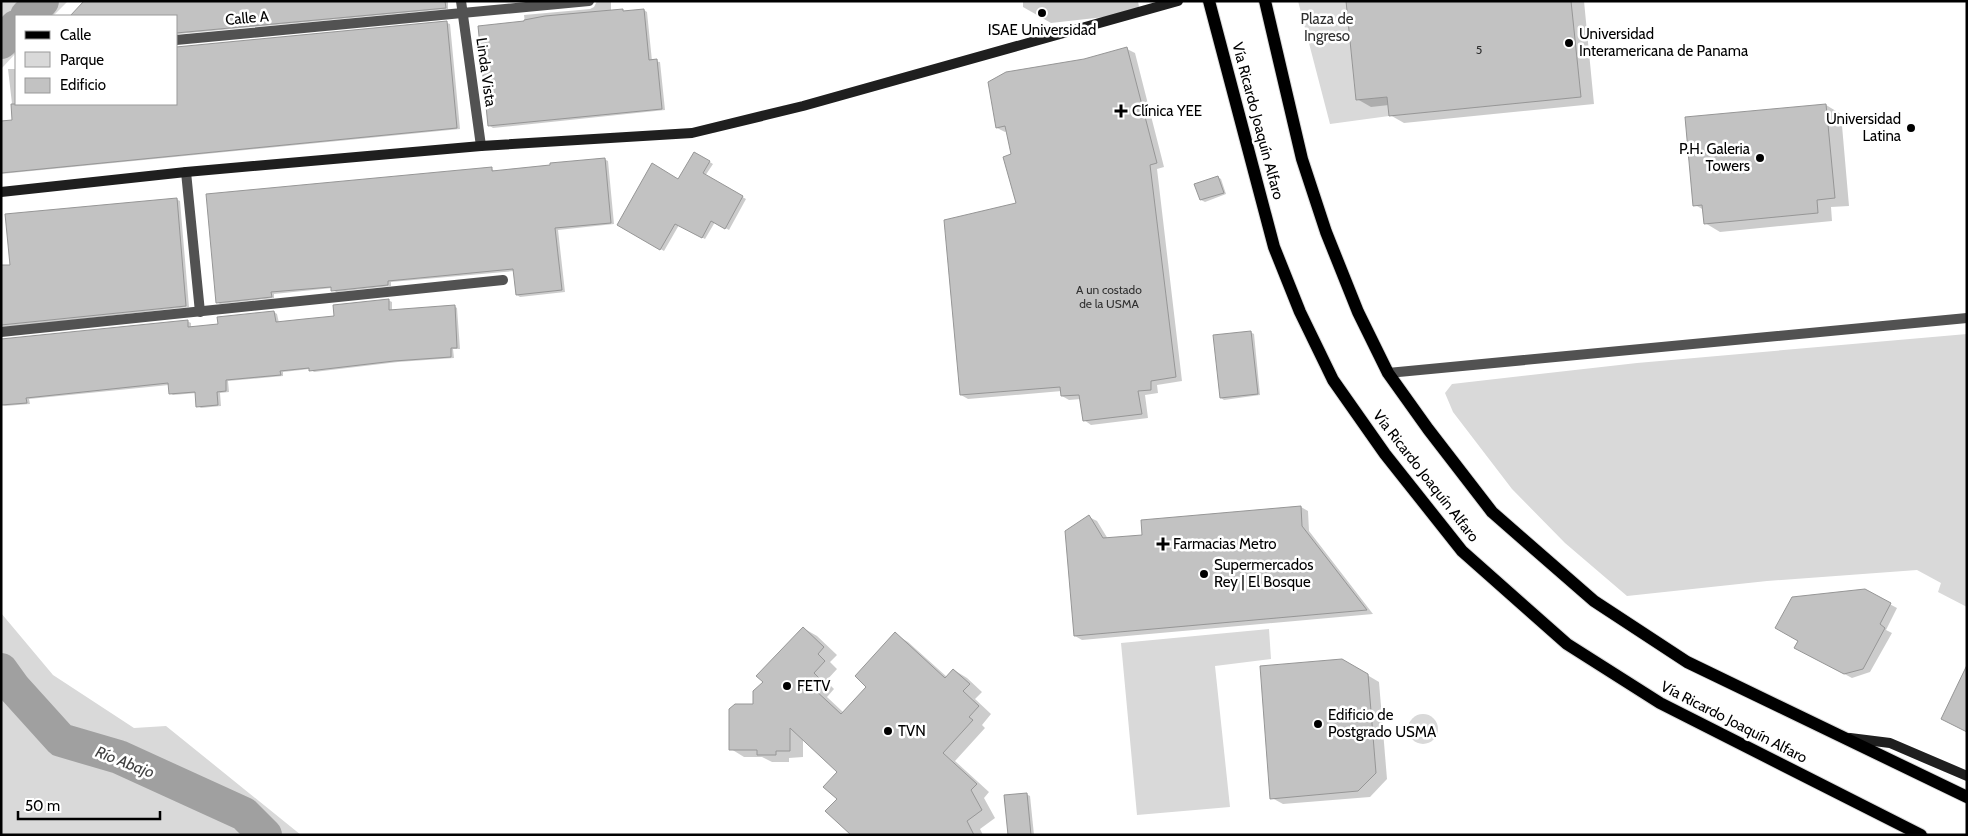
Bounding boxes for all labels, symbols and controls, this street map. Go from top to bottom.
street label: Calle A [224,7,270,29]
marker: ISAE Universidad [1036,7,1048,19]
park label: Plaza de Ingreso [1301,10,1354,45]
legend [15,15,178,105]
place label: ISAE Universidad [988,21,1096,39]
place label: Universidad Interamericana de Panama [1579,25,1749,60]
text: Calle [60,26,91,44]
street label: Linda Vista [472,36,500,108]
marker: Universidad Interamericana de Panama [1563,37,1575,49]
street label: Vía Ricardo Joaquín Alfaro [1228,40,1288,202]
house number: 5 [1476,42,1482,57]
text: Parque [60,51,104,69]
text: Edificio [60,76,106,94]
place label: Clínica YEE [1132,102,1202,120]
marker: Clínica YEE [1114,104,1128,118]
place label: Universidad Latina [1826,110,1902,145]
marker: Universidad Latina [1905,122,1917,134]
place label: P.H. Galeria Towers [1679,140,1751,175]
marker: P.H. Galeria Towers [1754,152,1766,164]
house number: A un costado de la USMA [1076,282,1142,311]
street label: Vía Ricardo Joaquín Alfaro [1369,407,1483,545]
place label: Farmacias Metro [1173,535,1277,553]
marker: Farmacias Metro [1157,538,1169,550]
place label: Supermercados Rey | El Bosque [1214,556,1313,591]
marker: Supermercados Rey | El Bosque [1198,568,1210,580]
place label: FETV [797,677,831,695]
street label: Vía Ricardo Joaquín Alfaro [1658,677,1810,767]
marker: FETV [781,680,793,692]
place label: Edificio de Postgrado USMA [1328,706,1437,741]
marker: Edificio de Postgrado USMA [1312,718,1324,730]
place label: TVN [898,722,926,740]
marker: TVN [882,725,894,737]
water label: Río Abajo [93,742,157,782]
scale bar [18,788,160,820]
text: 50 m [25,797,60,815]

